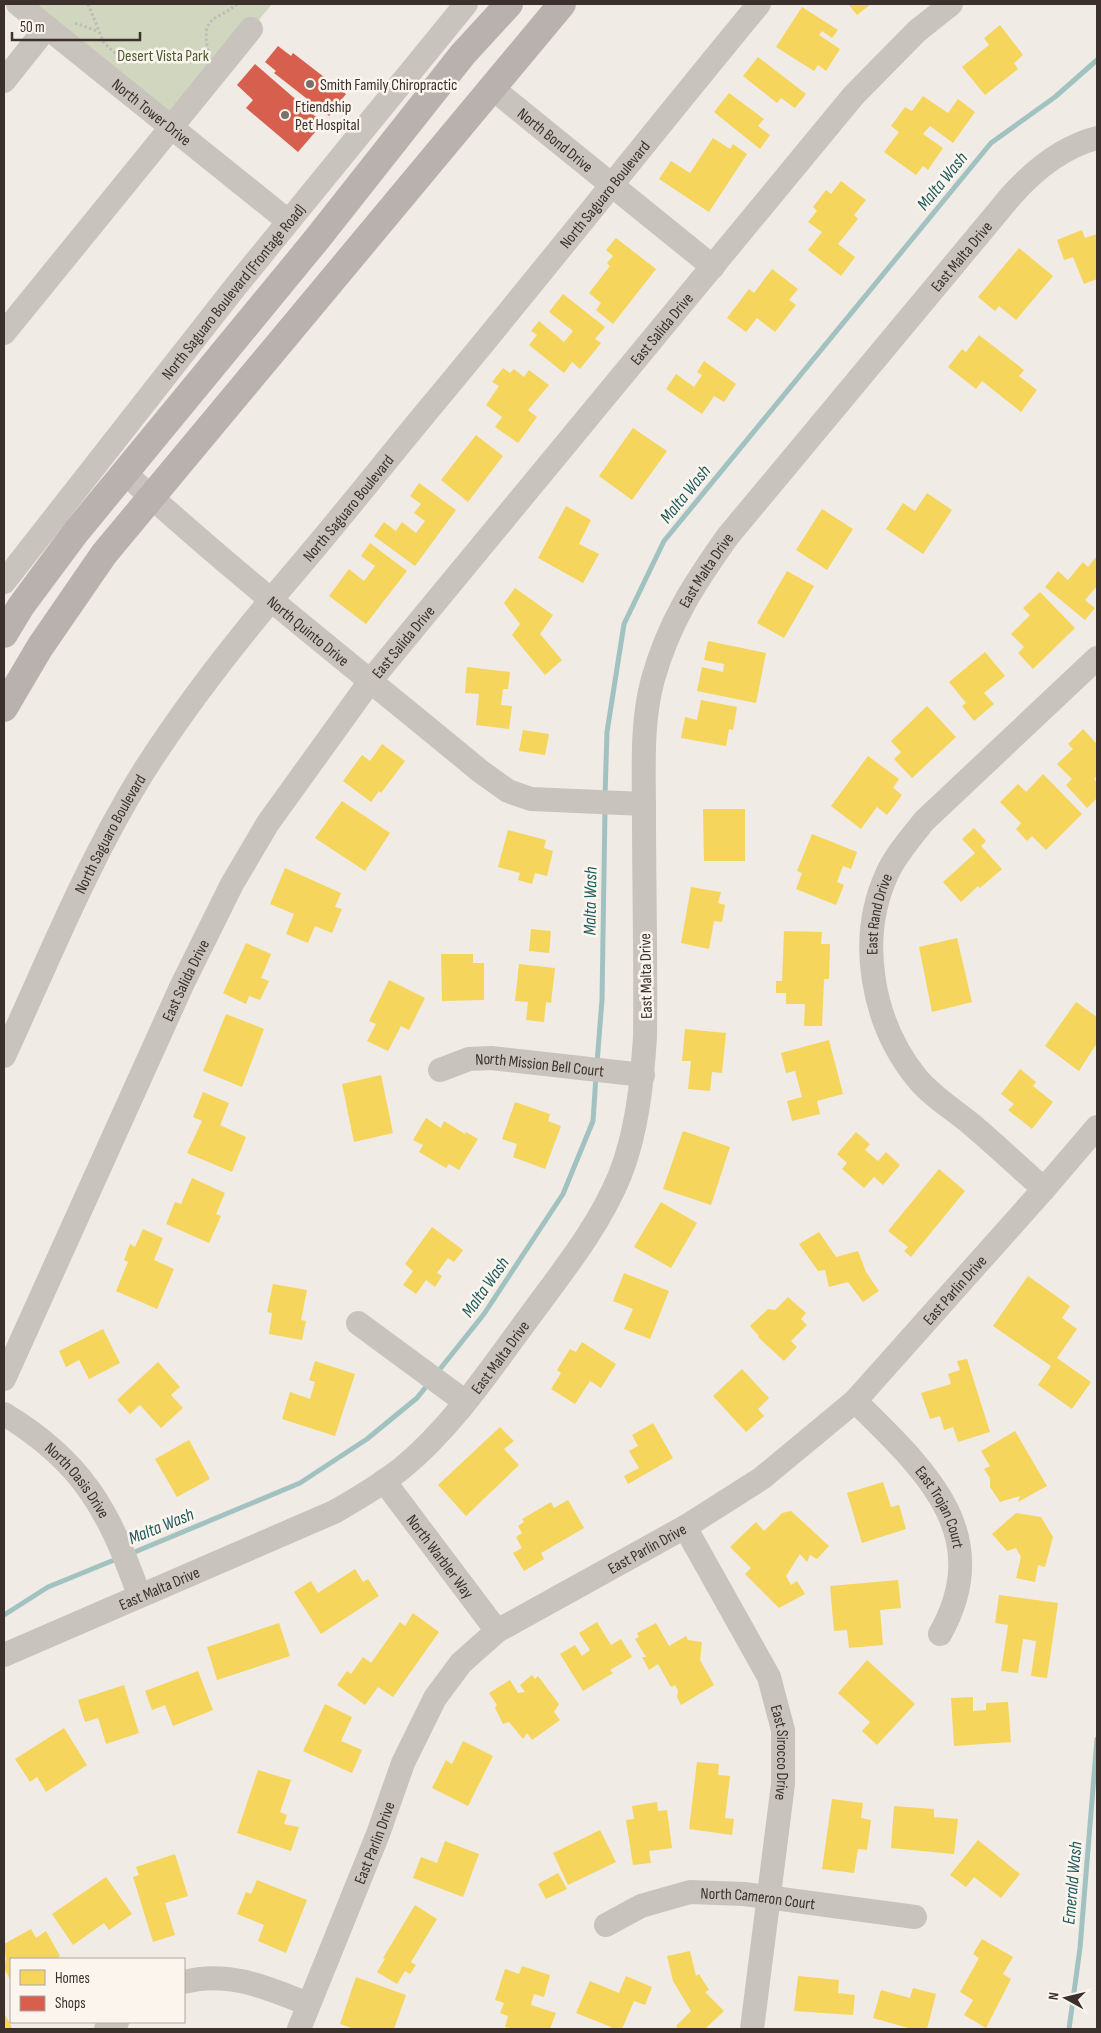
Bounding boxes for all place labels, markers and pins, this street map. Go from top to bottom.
place label: Smith Family Chiropractic [320,76,458,95]
marker: Smith Family Chiropractic [304,78,316,90]
place label: Ftiendship Pet Hospital [295,98,360,135]
marker: Ftiendship Pet Hospital [279,109,291,121]

